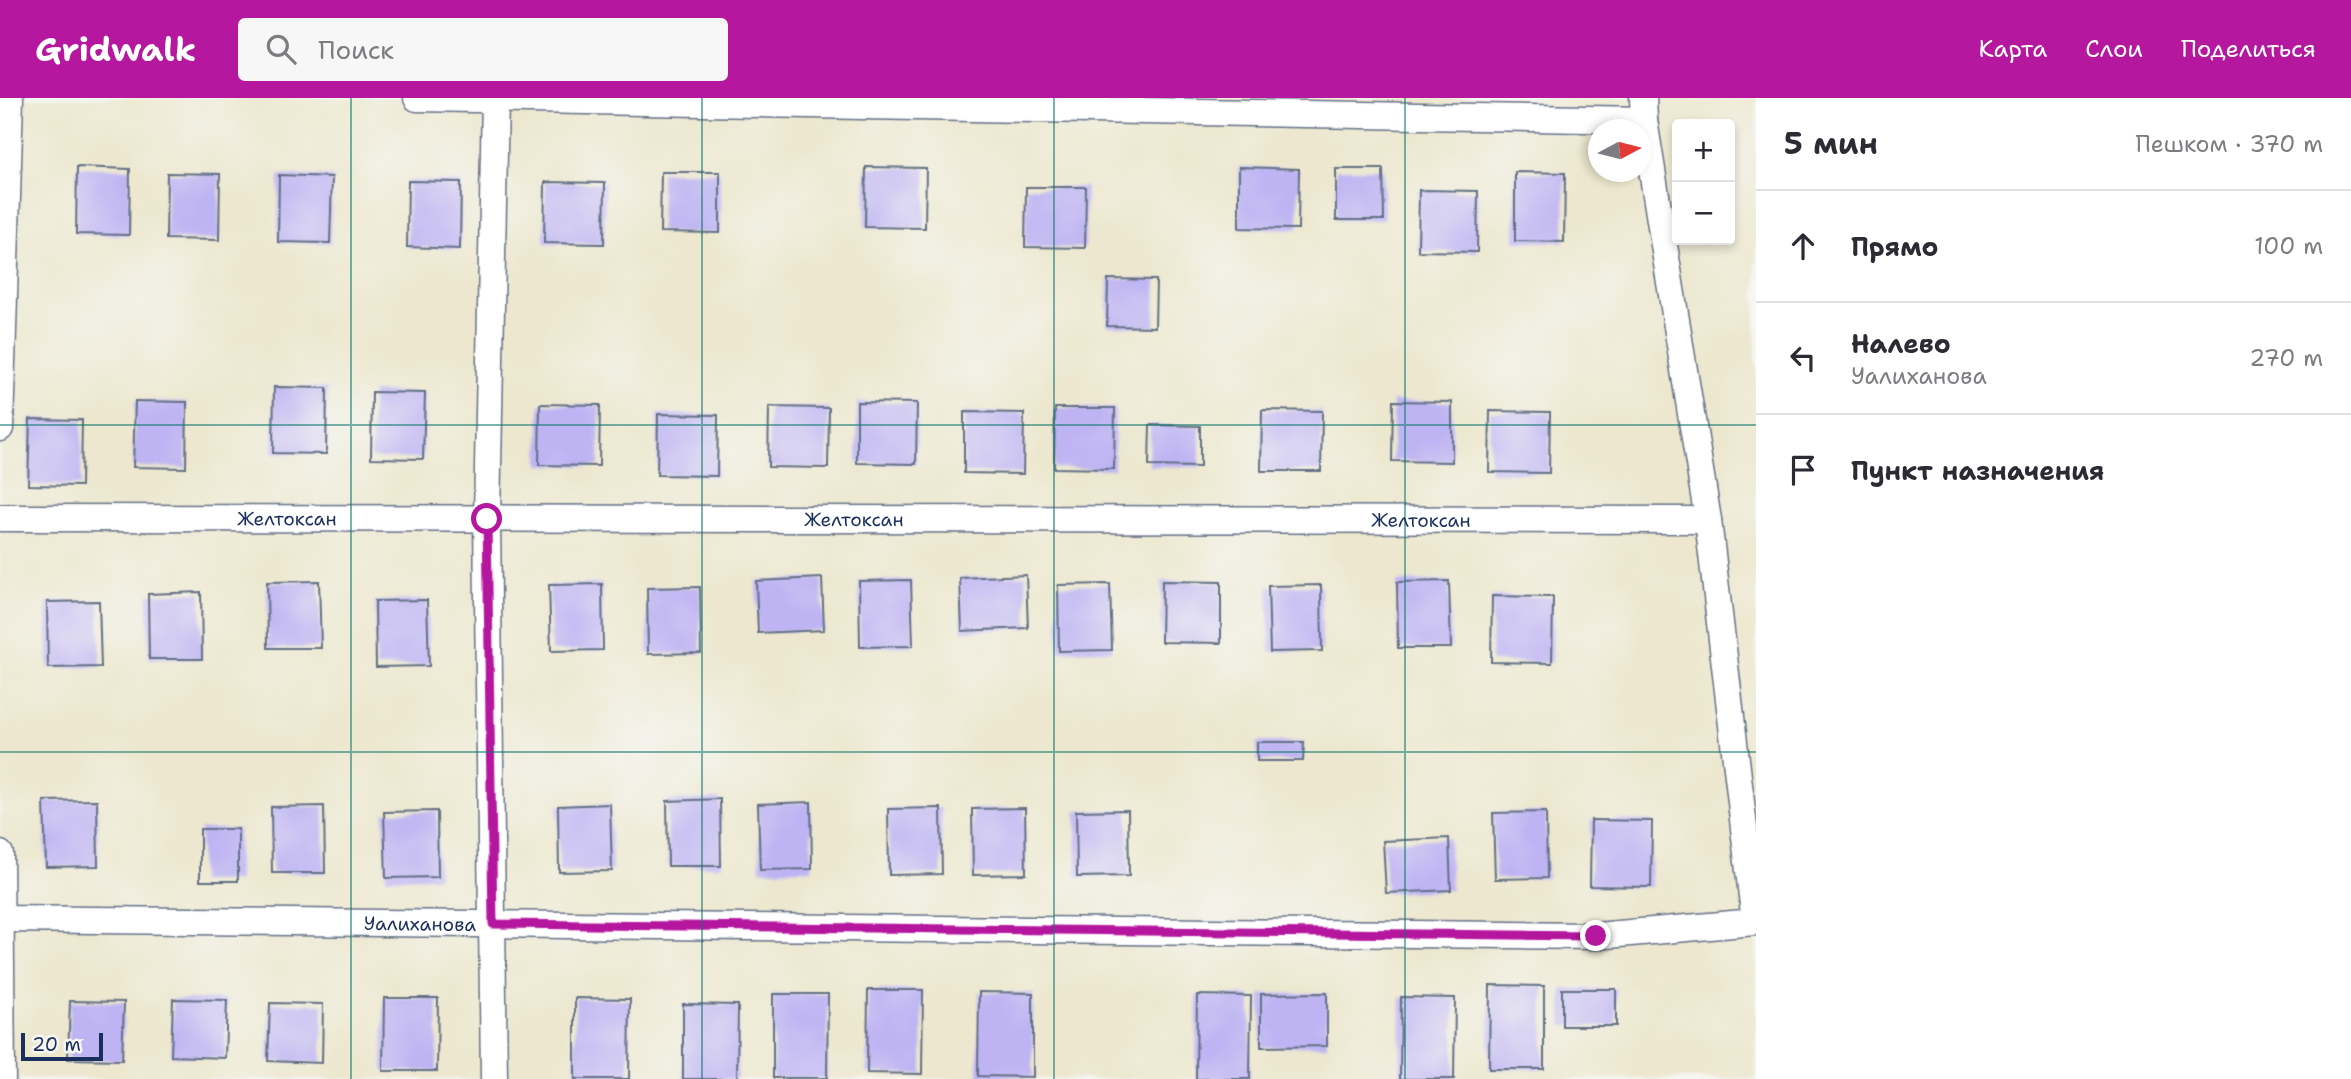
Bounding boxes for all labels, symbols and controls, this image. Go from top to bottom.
search box [238,18,728,81]
text: Gridwalk [35,27,196,72]
icon: search [262,30,300,68]
text: Поиск [318,32,394,67]
text: Карта [1979,33,2047,65]
text: Слои [2085,33,2143,65]
text: Поделиться [2181,33,2316,65]
north arrow [1588,119,1651,182]
map controls [1672,119,1735,245]
button: + [1672,119,1735,182]
text: 5 мин [1784,123,1878,164]
text: Пешком · 370 m [2136,129,2323,159]
button: − [1672,182,1735,245]
icon: ahead [1784,227,1822,265]
text: Прямо [1851,229,1939,264]
text: 100 m [2254,231,2323,261]
text: Налево [1851,326,1951,361]
icon: left [1784,339,1822,377]
text: 270 m [2249,343,2323,373]
text: Уалиханова [1851,361,1987,391]
icon: arrive [1784,451,1822,489]
text: Пункт назначения [1851,453,2104,488]
route start [471,503,502,534]
street label: Желтоксан [237,506,337,531]
street label: Желтоксан [804,506,904,532]
street label: Желтоксан [1371,507,1471,532]
street label: Уалиханова [364,910,476,937]
route end [1580,920,1611,951]
scale bar [21,1030,103,1062]
text: 20 m [32,1032,81,1057]

